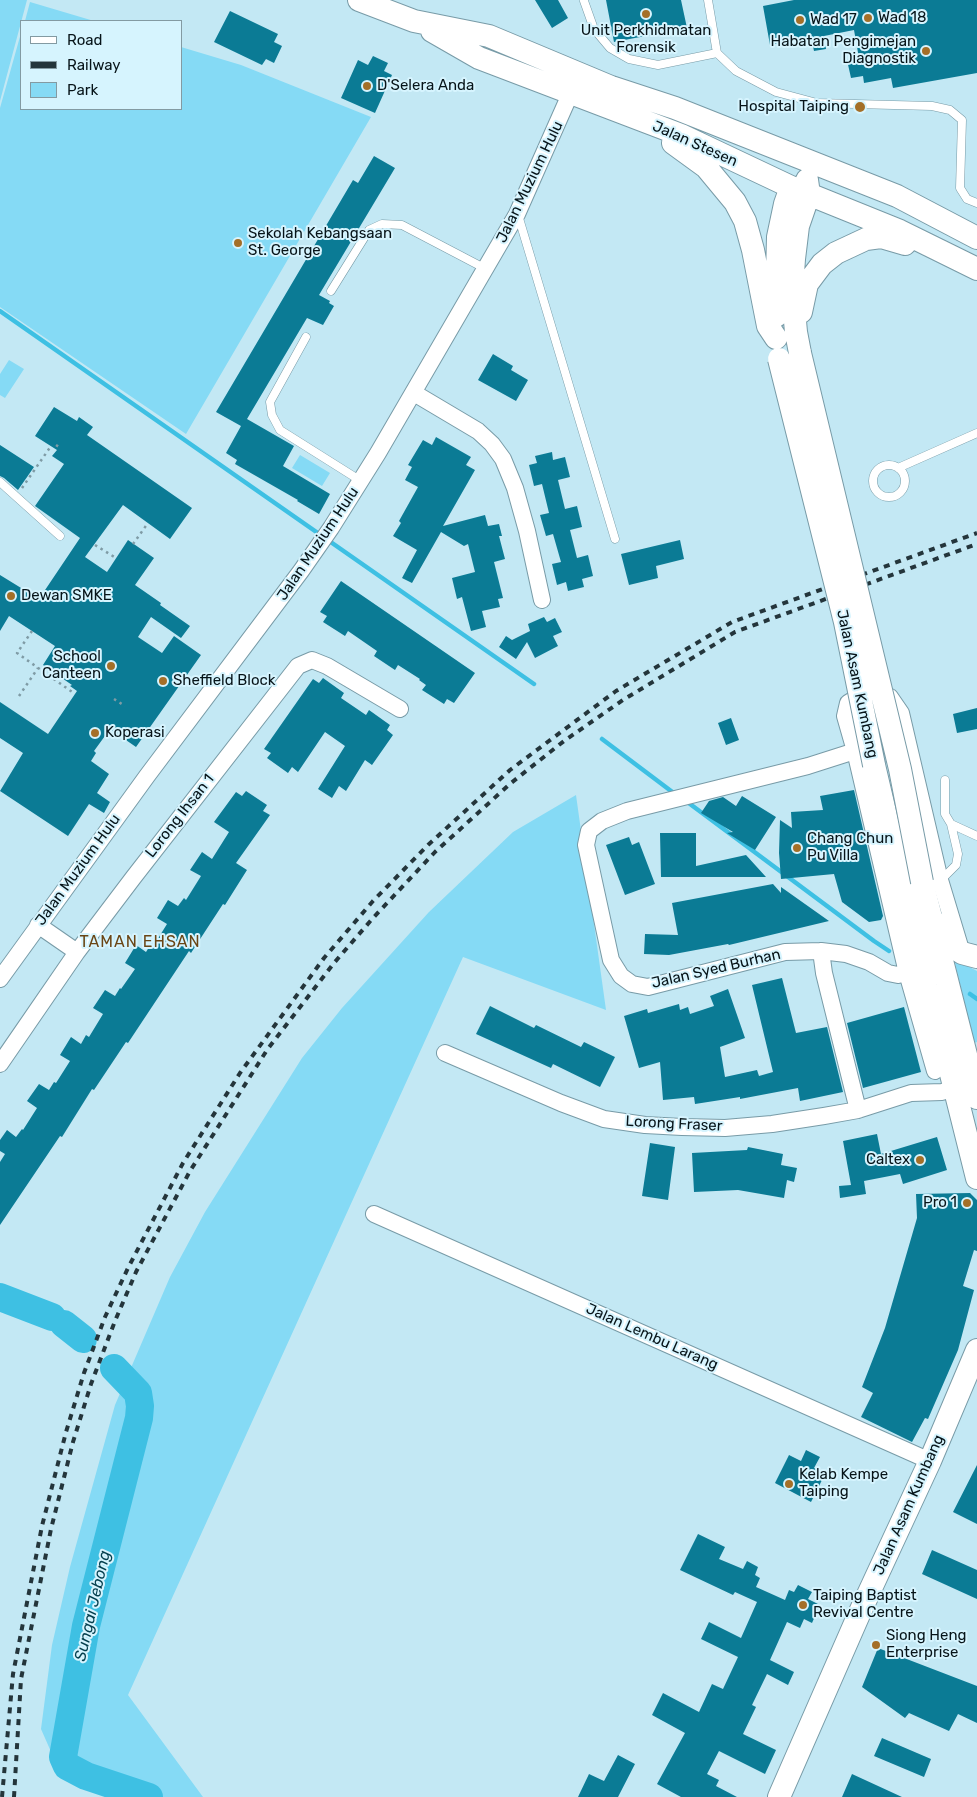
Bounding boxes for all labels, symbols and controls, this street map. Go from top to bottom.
marker: Unit Perkhidmatan Forensik [640,8,652,20]
place label: Wad 18 [878,9,927,27]
place label: Wad 17 [810,11,857,29]
marker: Wad 18 [862,12,874,24]
marker: Wad 17 [794,14,806,26]
legend [20,20,182,110]
place label: Unit Perkhidmatan Forensik [581,22,711,57]
text: Road [67,31,103,49]
place label: Habatan Pengimejan Diagnostik [770,33,916,68]
marker: Habatan Pengimejan Diagnostik [920,45,932,57]
text: Railway [67,56,121,74]
place label: D'Selera Anda [377,77,474,95]
marker: D'Selera Anda [361,80,373,92]
text: Park [67,81,98,99]
place label: Hospital Taiping [738,98,849,116]
marker: Hospital Taiping [853,100,867,114]
street label: Jalan Stesen [650,117,740,171]
street label: Jalan Muzium Hulu [493,118,567,246]
place label: Sekolah Kebangsaan St. George [248,225,392,260]
marker: Sekolah Kebangsaan St. George [232,237,244,249]
street label: Jalan Muzium Hulu [273,484,363,604]
place label: Dewan SMKE [21,587,112,605]
marker: Dewan SMKE [5,590,17,602]
street label: Jalan Asam Kumbang [832,608,882,760]
place label: School Canteen [42,648,101,683]
marker: School Canteen [105,660,117,672]
place label: Sheffield Block [173,672,276,690]
marker: Sheffield Block [157,675,169,687]
place label: Koperasi [105,724,165,742]
marker: Koperasi [89,727,101,739]
street label: Lorong Ihsan 1 [142,771,218,861]
street label: Jalan Muzium Hulu [32,811,124,929]
place label: Chang Chun Pu Villa [807,830,893,865]
marker: Chang Chun Pu Villa [791,842,803,854]
district label: TAMAN EHSAN [78,932,202,952]
street label: Jalan Syed Burhan [650,945,782,993]
street label: Lorong Fraser [625,1112,723,1136]
place label: Caltex [866,1151,910,1169]
marker: Caltex [914,1154,926,1166]
place label: Pro 1 [923,1194,957,1212]
marker: Pro 1 [961,1197,973,1209]
street label: Jalan Lembu Larang [583,1300,721,1374]
street label: Jalan Asam Kumbang [870,1432,948,1578]
place label: Kelab Kempe Taiping [799,1466,888,1501]
marker: Kelab Kempe Taiping [783,1478,795,1490]
water label: Sungai Jebong [71,1549,115,1663]
place label: Taiping Baptist Revival Centre [813,1587,917,1622]
marker: Taiping Baptist Revival Centre [797,1599,809,1611]
place label: Siong Heng Enterprise [886,1627,966,1662]
marker: Siong Heng Enterprise [870,1639,882,1651]

